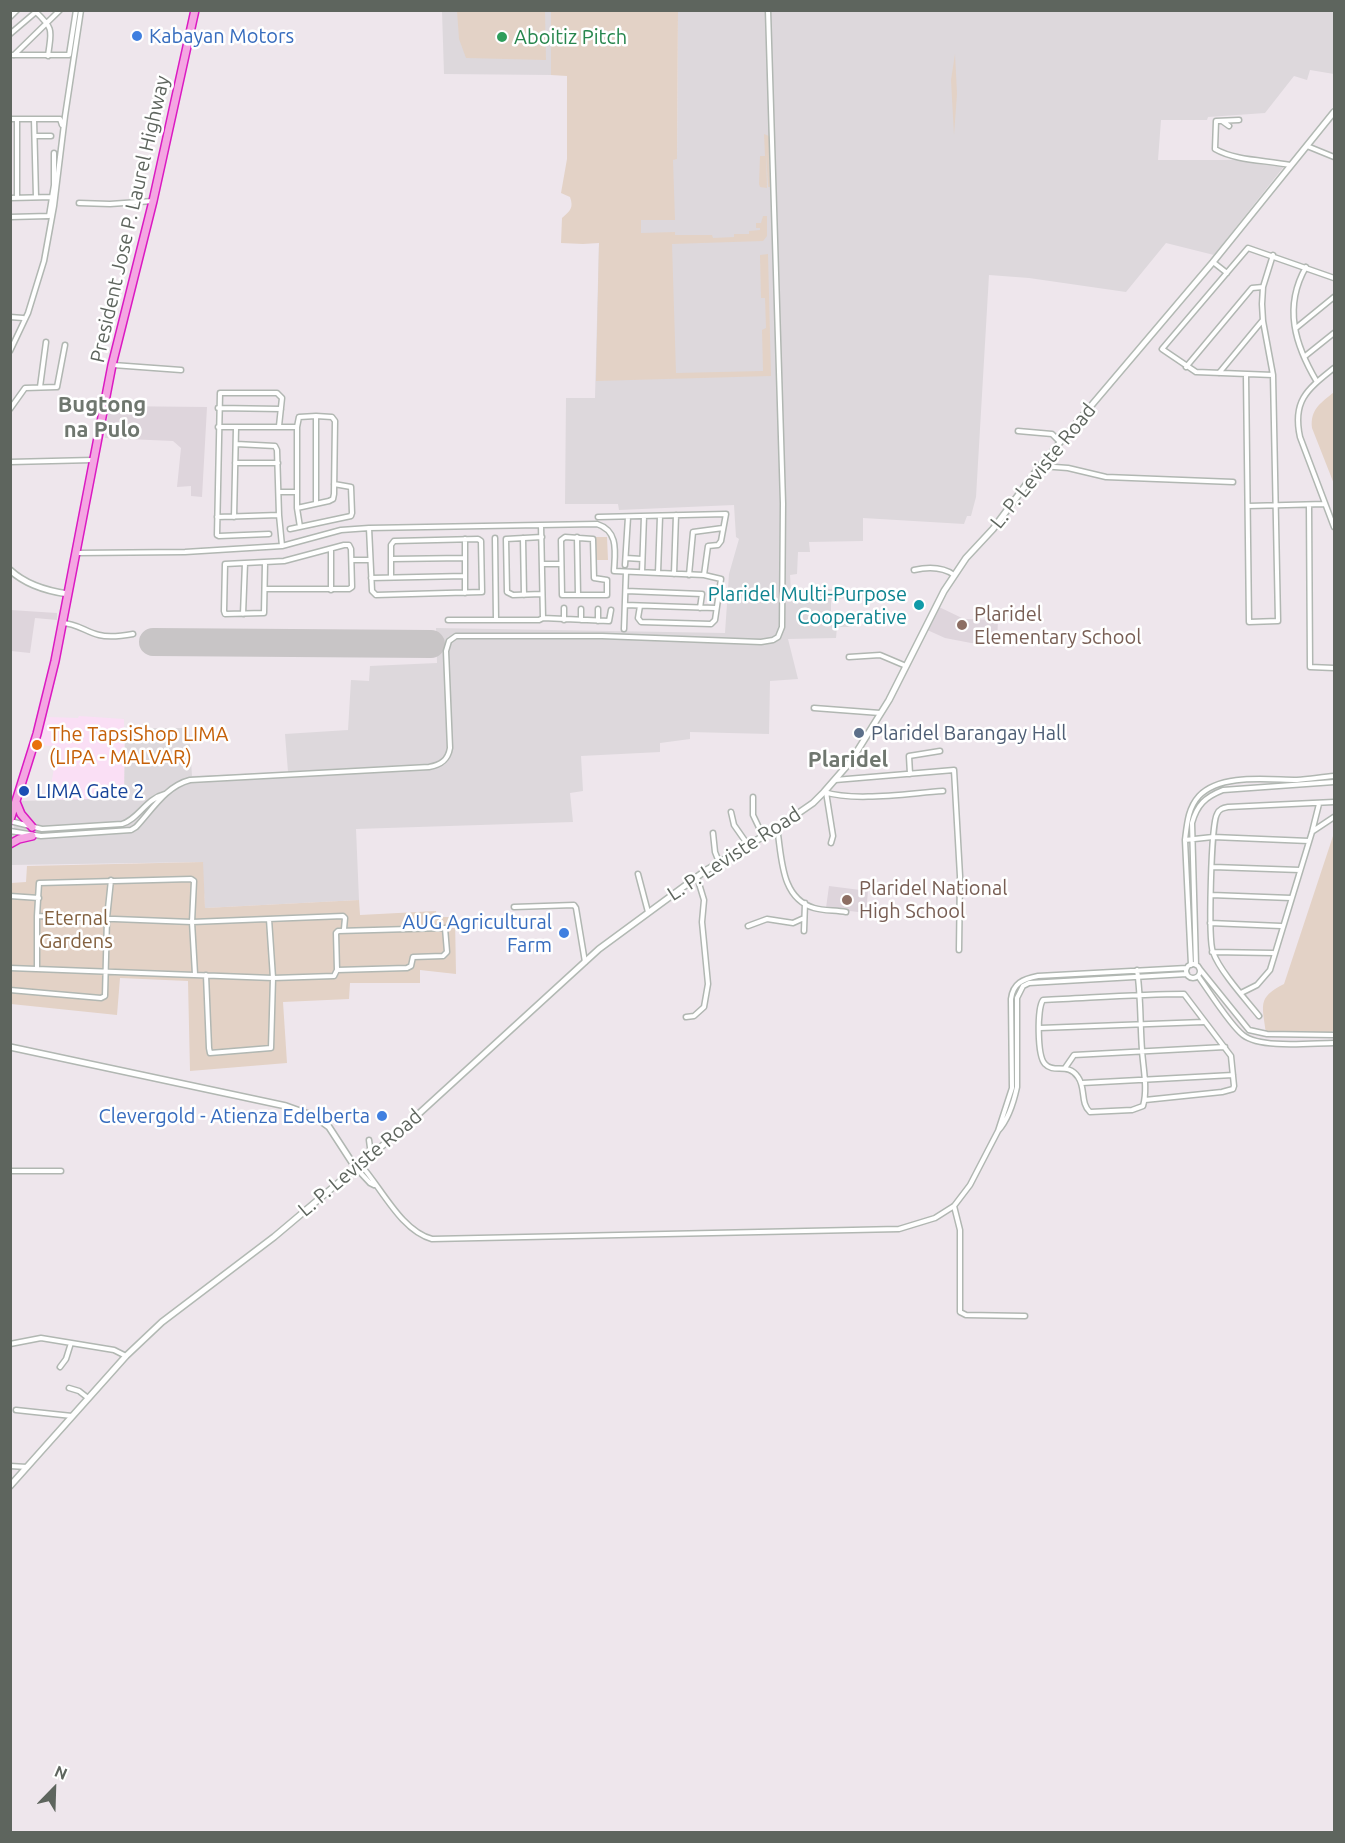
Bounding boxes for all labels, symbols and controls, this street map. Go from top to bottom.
place label: Kabayan Motors [149,24,294,48]
place label: Aboitiz Pitch [514,25,627,49]
marker: Kabayan Motors [130,29,144,43]
marker: Aboitiz Pitch [495,30,509,44]
street label: President Jose P. Laurel Highway [85,73,175,365]
district label: Bugtong na Pulo [58,392,146,444]
street label: L. P. Leviste Road [985,399,1101,533]
place label: Plaridel Multi-Purpose Cooperative [708,582,907,629]
marker: Plaridel Multi-Purpose Cooperative [912,598,926,612]
place label: Plaridel Elementary School [974,602,1141,649]
marker: Plaridel Elementary School [955,618,969,632]
place label: Plaridel Barangay Hall [871,721,1066,745]
place label: The TapsiShop LIMA (LIPA - MALVAR) [49,722,229,769]
marker: Plaridel Barangay Hall [852,726,866,740]
marker: The TapsiShop LIMA (LIPA - MALVAR) [30,738,44,752]
district label: Plaridel [808,747,888,773]
place label: LIMA Gate 2 [36,779,145,803]
marker: LIMA Gate 2 [17,784,31,798]
street label: L. P. Leviste Road [663,802,805,906]
place label: Plaridel National High School [859,876,1007,923]
marker: Plaridel National High School [840,893,854,907]
park label: Eternal Gardens [39,906,113,953]
place label: AUG Agricultural Farm [402,910,552,957]
marker: AUG Agricultural Farm [557,926,571,940]
place label: Clevergold - Atienza Edelberta [98,1104,370,1128]
street label: L. P. Leviste Road [293,1104,427,1222]
marker: Clevergold - Atienza Edelberta [375,1109,389,1123]
north arrow [24,1759,84,1819]
text: N [52,1762,70,1783]

